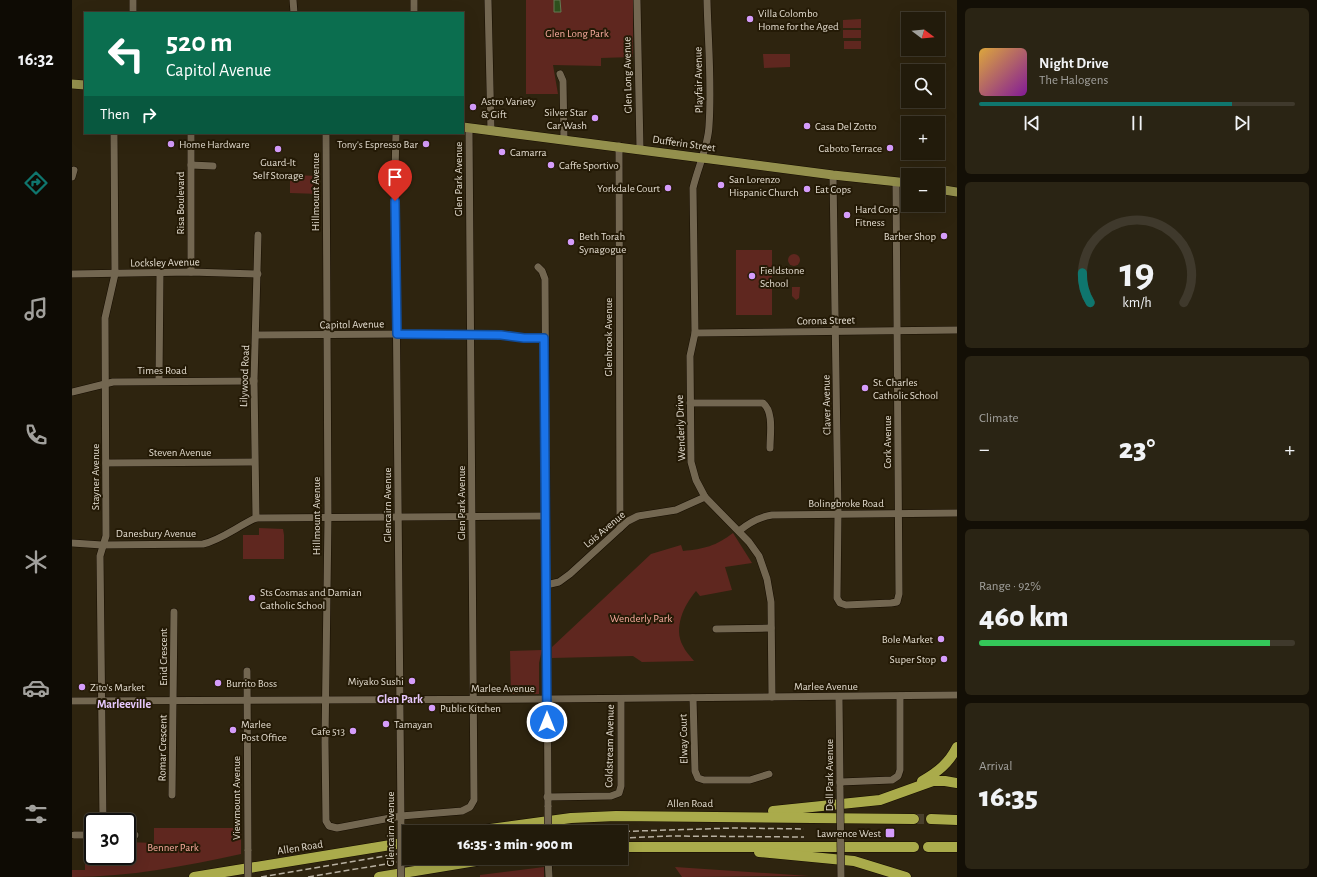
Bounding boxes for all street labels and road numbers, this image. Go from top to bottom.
street label: Glen Long Avenue [621,37,634,113]
street label: Playfair Avenue [692,47,705,113]
street label: Dufferin Street [652,134,717,153]
street label: Glen Park Avenue [453,142,464,216]
street label: Hillmount Avenue [310,153,321,231]
street label: Risa Boulevard [175,171,186,235]
street label: Locksley Avenue [130,256,200,269]
street label: Glenbrook Avenue [603,298,614,376]
street label: Corona Street [797,314,856,327]
street label: Capitol Avenue [320,318,384,331]
street label: Lilywood Road [238,345,251,407]
street label: Times Road [137,365,187,376]
street label: Claver Avenue [820,375,833,435]
street label: Wenderly Drive [674,395,687,461]
street label: Cork Avenue [882,415,893,469]
street label: Stayner Avenue [90,444,101,510]
street label: Steven Avenue [149,447,211,458]
street label: Glen Park Avenue [456,466,467,540]
street label: Glencairn Avenue [382,468,393,542]
street label: Hillmount Avenue [311,477,322,555]
street label: Bolingbroke Road [808,498,884,509]
street label: Lois Avenue [581,509,627,550]
street label: Danesbury Avenue [116,528,196,539]
street label: Enid Crescent [158,628,169,686]
street label: Marlee Avenue [794,681,858,692]
street label: Marlee Avenue [471,683,535,694]
street label: Coldstream Avenue [603,704,616,788]
street label: Elway Court [678,713,689,764]
street label: Romar Crescent [156,714,169,782]
street label: Dell Park Avenue [824,739,835,811]
street label: Viewmount Avenue [231,756,242,840]
street label: Glencairn Avenue [385,792,396,866]
street label: Allen Road [667,798,713,809]
street label: Allen Road [276,838,324,857]

